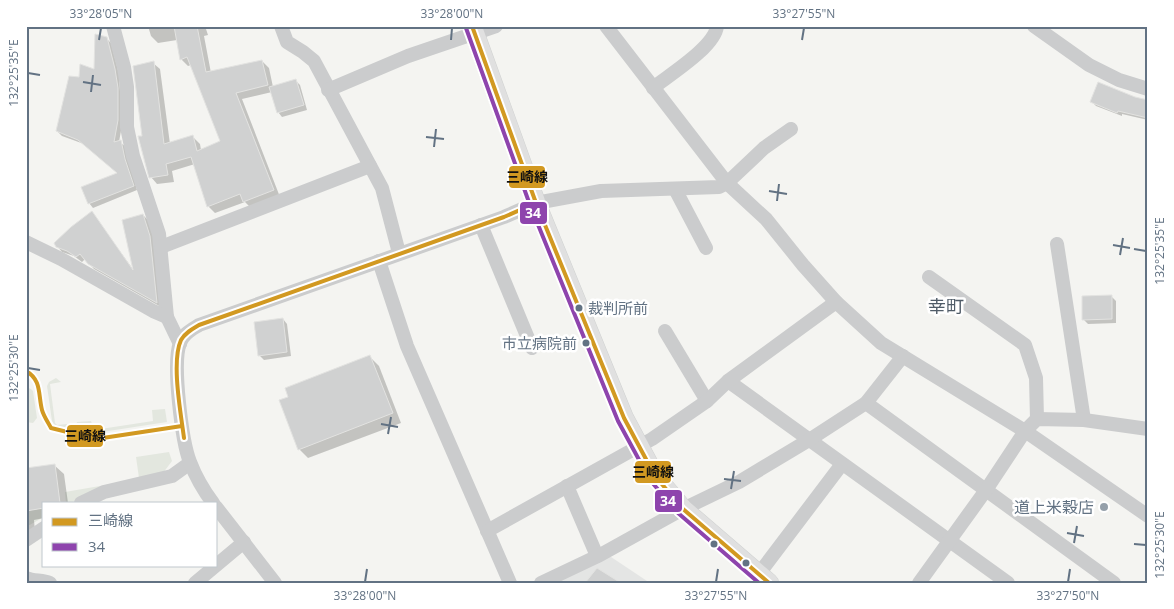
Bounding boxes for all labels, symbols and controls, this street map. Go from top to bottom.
text: 33°28'05"N [70,5,132,22]
text: 33°28'00"N [421,5,483,22]
text: 33°27'55"N [773,5,835,22]
text: 132°25'35"E [5,39,22,107]
line badge: 三崎線 [508,165,546,189]
text: 三崎線 [506,167,548,186]
line badge: 34 [519,201,548,225]
text: 34 [525,203,541,222]
text: 132°25'35"E [1151,217,1168,285]
district label: 幸町 [928,294,964,318]
place label: 裁判所前 [588,298,648,318]
marker: 裁判所前 [574,303,584,313]
place label: 市立病院前 [502,333,577,353]
text: 132°25'30"E [5,334,22,402]
marker: 市立病院前 [581,338,591,348]
line badge: 三崎線 [66,424,104,448]
text: 三崎線 [64,426,106,445]
line badge: 三崎線 [634,460,672,484]
text: 三崎線 [632,462,674,481]
line badge: 34 [654,489,683,513]
text: 34 [660,491,676,510]
place label: 道上米穀店 [1014,496,1094,518]
marker: 道上米穀店 [1098,501,1110,513]
legend [42,502,218,566]
text: 三崎線 [88,510,133,530]
text: 132°25'30"E [1151,511,1168,579]
text: 34 [88,536,106,556]
unlabelled marker [709,539,719,549]
unlabelled marker [741,558,751,568]
text: 33°28'00"N [334,587,396,604]
text: 33°27'55"N [685,587,747,604]
text: 33°27'50"N [1037,587,1099,604]

